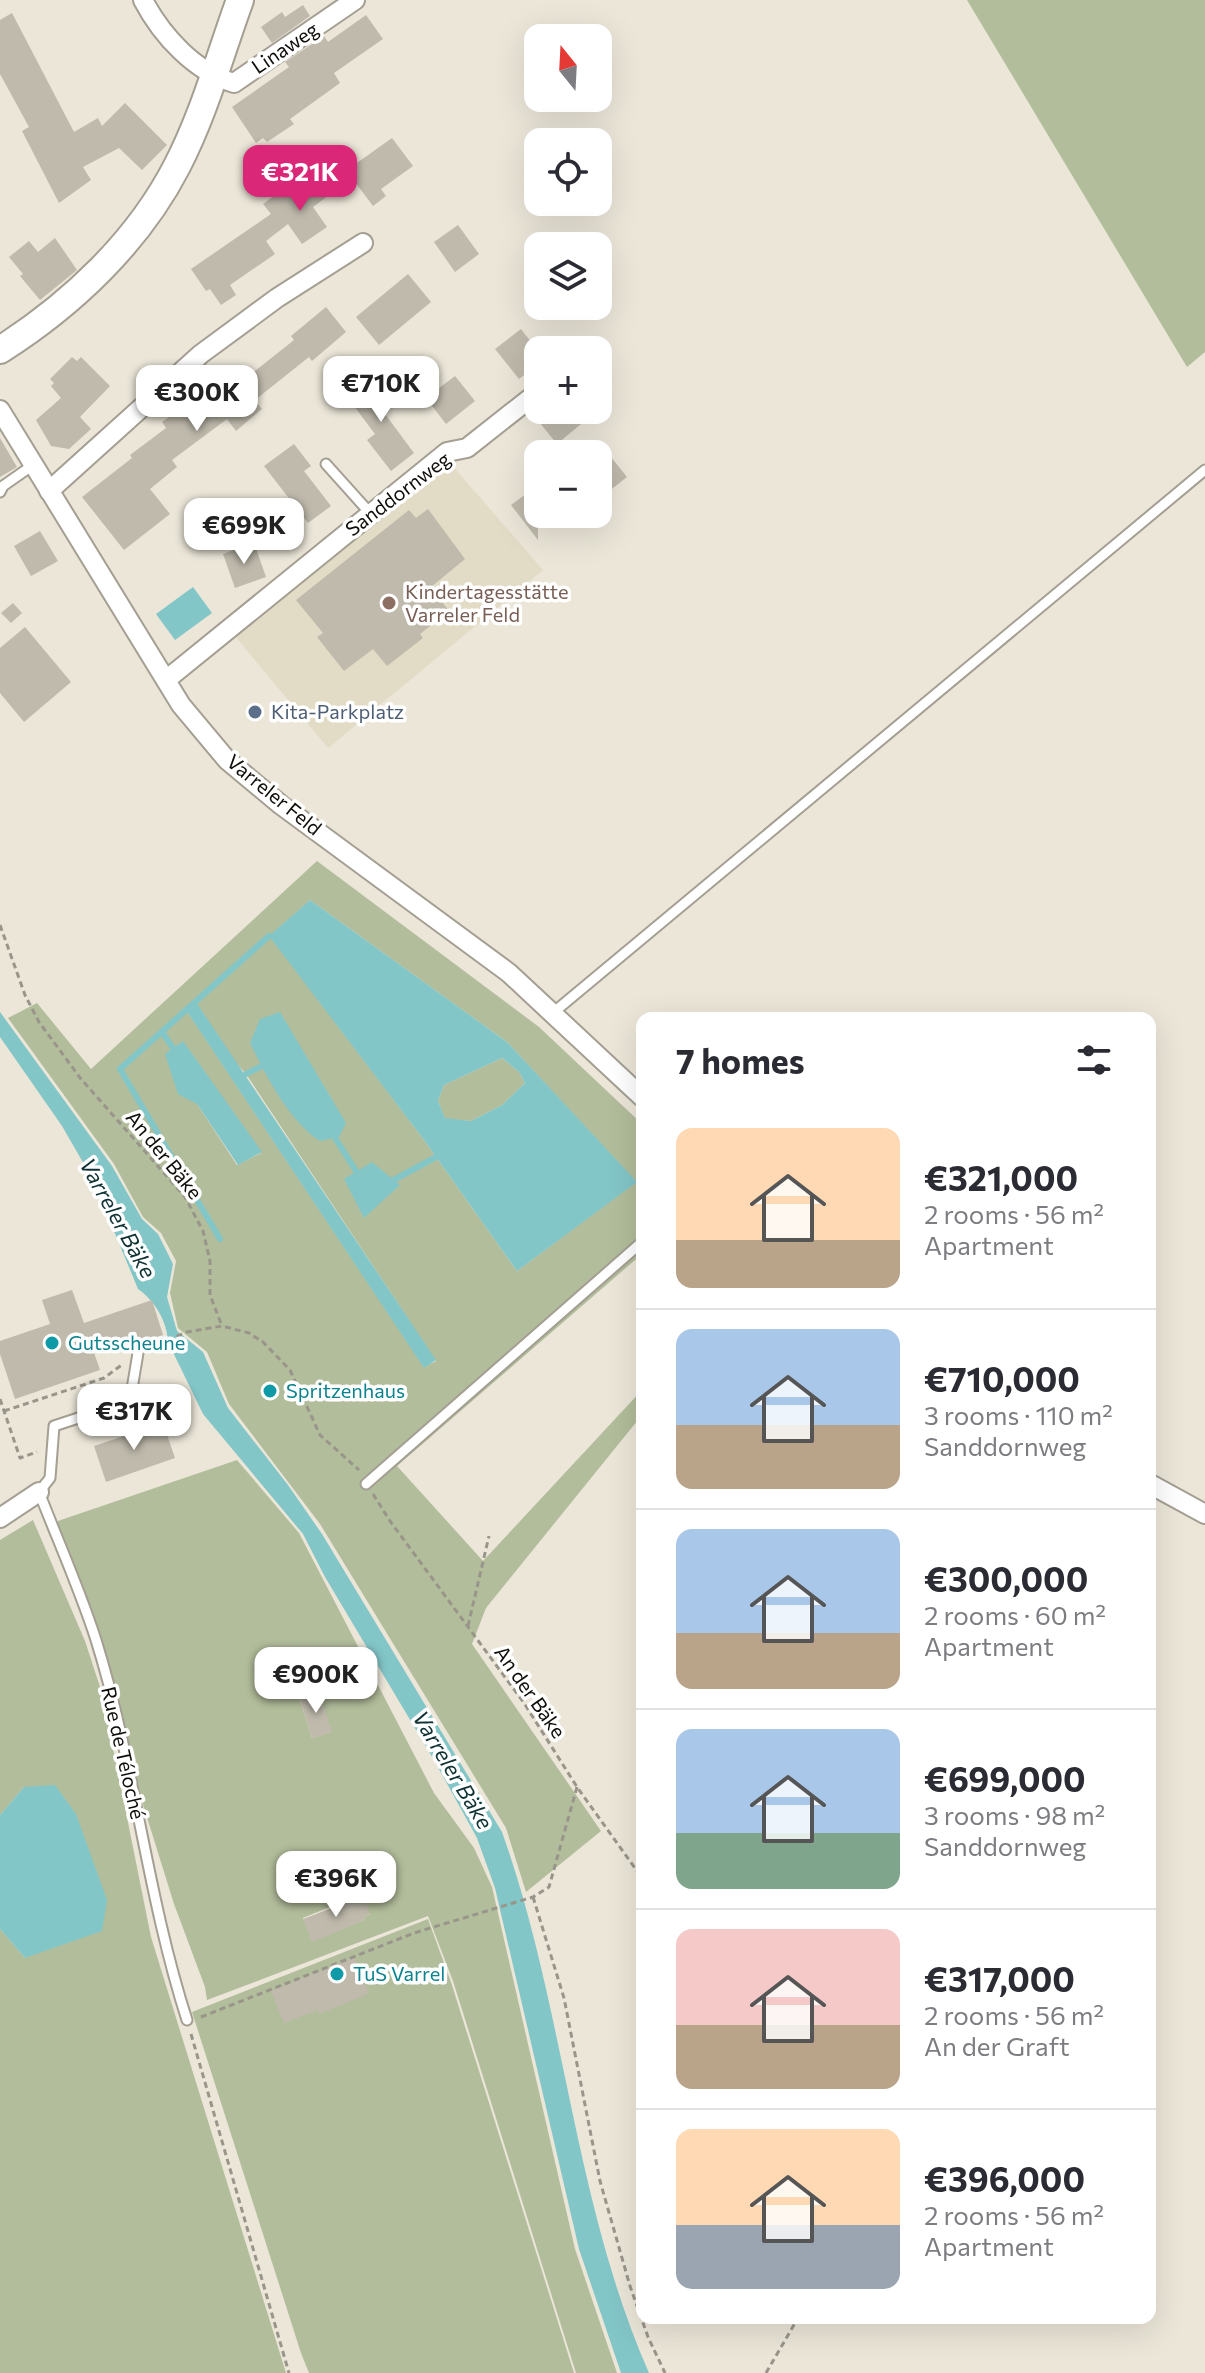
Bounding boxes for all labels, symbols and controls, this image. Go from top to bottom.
street label: Linaweg [247,16,323,78]
north arrow [524,24,612,112]
map controls [524,24,612,528]
button: locate [524,128,612,216]
pin: €321K [244,145,356,213]
text: €321K [261,155,339,186]
button: layers [524,232,612,320]
button: + [524,336,612,424]
pin: €710K [325,356,437,424]
pin: €300K [141,365,253,433]
text: €710K [341,366,421,397]
text: €300K [154,375,240,406]
button: − [524,440,612,528]
street label: Sanddornweg [340,446,455,540]
pin: €699K [188,498,300,566]
text: €699K [202,508,286,539]
place label: Kindertagesstätte Varreler Feld [405,579,568,626]
marker: Kindertagesstätte Varreler Feld [380,594,398,612]
place label: Kita-Parkplatz [271,699,404,723]
marker: Kita-Parkplatz [246,703,264,721]
street label: Varreler Feld [222,749,327,840]
icon: filters [1072,1038,1116,1082]
text: 7 homes [676,1039,805,1081]
street label: An der Bäke [122,1105,208,1204]
water label: Varreler Bäke [74,1153,163,1283]
text: €321,000 [924,1156,1078,1198]
icon: home [740,1160,836,1256]
text: 2 rooms · 56 m² [924,1198,1104,1229]
text: Apartment [924,1229,1054,1260]
place label: Gutsscheune [68,1330,185,1354]
marker: Gutsscheune [43,1334,61,1352]
text: €710,000 [924,1357,1080,1399]
icon: home [740,1361,836,1457]
place label: Spritzenhaus [286,1378,405,1402]
marker: Spritzenhaus [261,1382,279,1400]
pin: €317K [78,1384,190,1452]
text: €317K [95,1394,173,1425]
text: 3 rooms · 110 m² [924,1399,1113,1430]
text: Sanddornweg [924,1430,1086,1461]
text: €300,000 [924,1557,1088,1599]
icon: home [740,1561,836,1657]
text: 2 rooms · 60 m² [924,1599,1106,1630]
text: Apartment [924,1630,1054,1661]
street label: An der Bäke [490,1641,571,1742]
pin: €900K [260,1647,372,1715]
text: €900K [272,1657,360,1688]
street label: Rue de Téloché [97,1684,151,1822]
water label: Varreler Bäke [408,1706,499,1834]
text: €699,000 [924,1757,1086,1799]
icon: home [740,1761,836,1857]
text: 3 rooms · 98 m² [924,1799,1105,1830]
text: Sanddornweg [924,1830,1086,1861]
pin: €396K [280,1851,392,1919]
text: €396K [294,1861,378,1892]
text: €317,000 [924,1957,1075,1999]
place label: TuS Varrel [353,1961,445,1985]
icon: home [740,1961,836,2057]
marker: TuS Varrel [328,1965,346,1983]
text: 2 rooms · 56 m² [924,1999,1104,2030]
text: An der Graft [924,2030,1070,2061]
text: €396,000 [924,2157,1085,2199]
icon: home [740,2161,836,2257]
text: 2 rooms · 56 m² [924,2199,1104,2230]
text: Apartment [924,2230,1054,2261]

